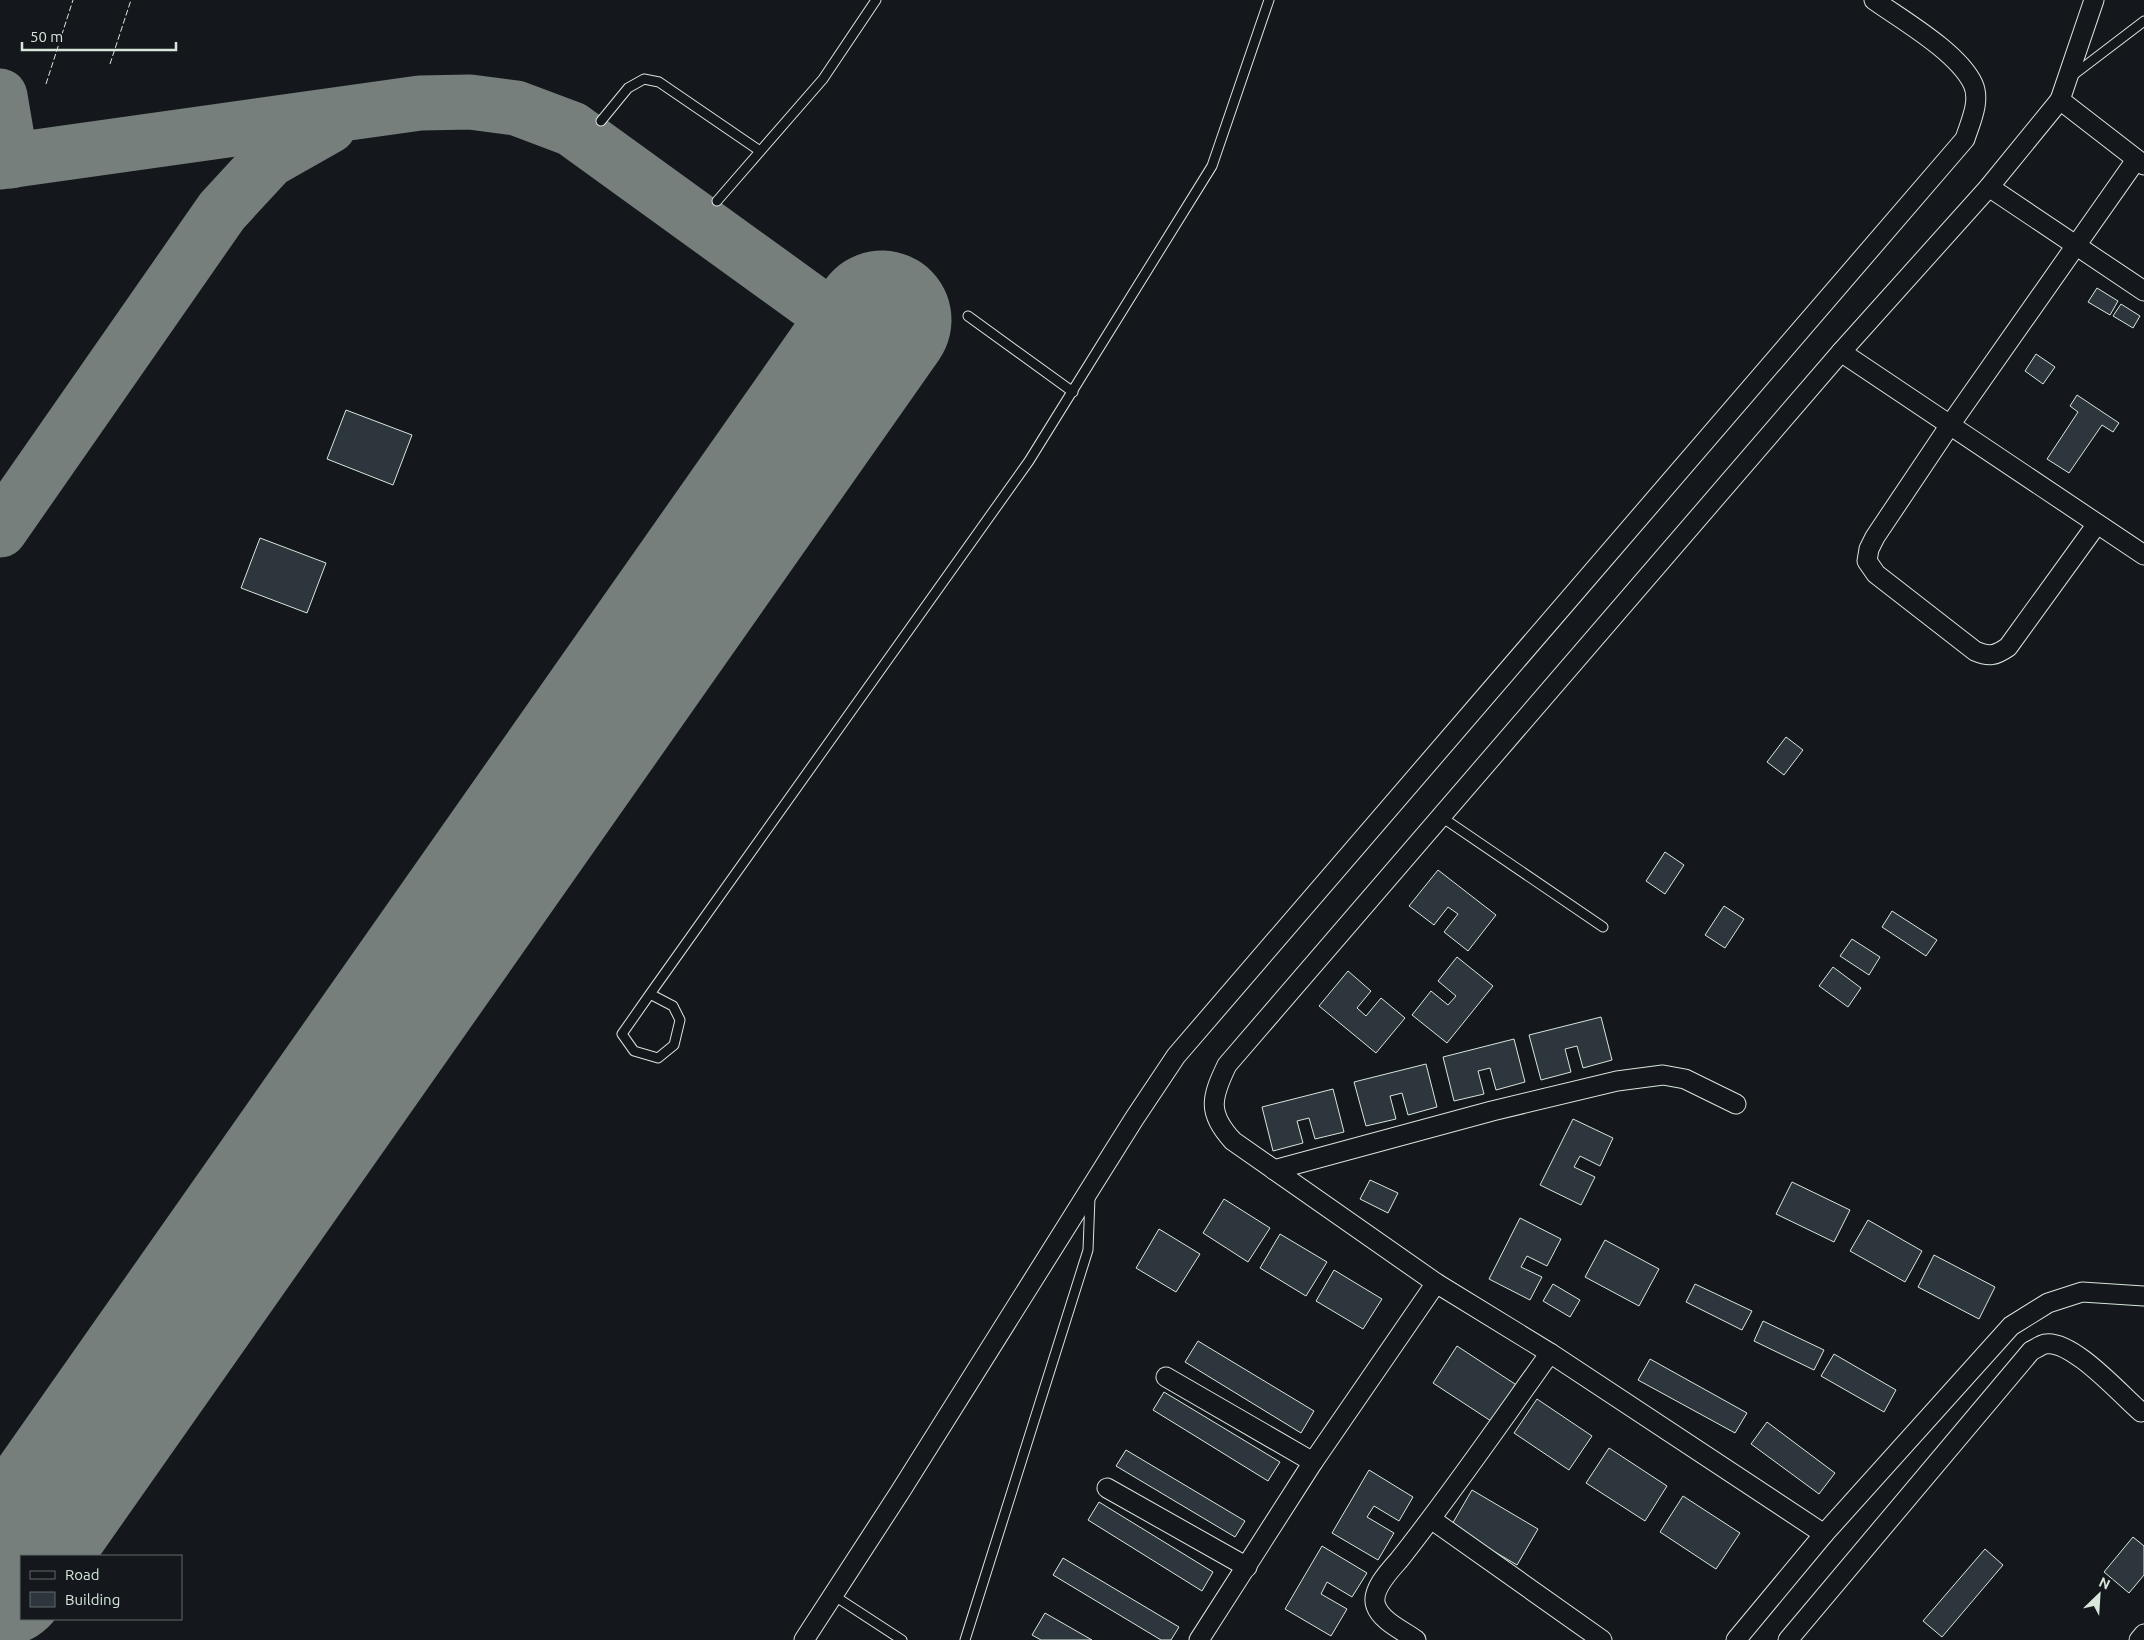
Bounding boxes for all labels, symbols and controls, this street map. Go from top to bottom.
scale bar [22,20,176,52]
text: 50 m [30,28,63,45]
legend [20,1555,182,1620]
text: Road [65,1566,100,1583]
north arrow [2074,1570,2124,1620]
text: N [2096,1574,2113,1593]
text: Building [65,1591,120,1608]

